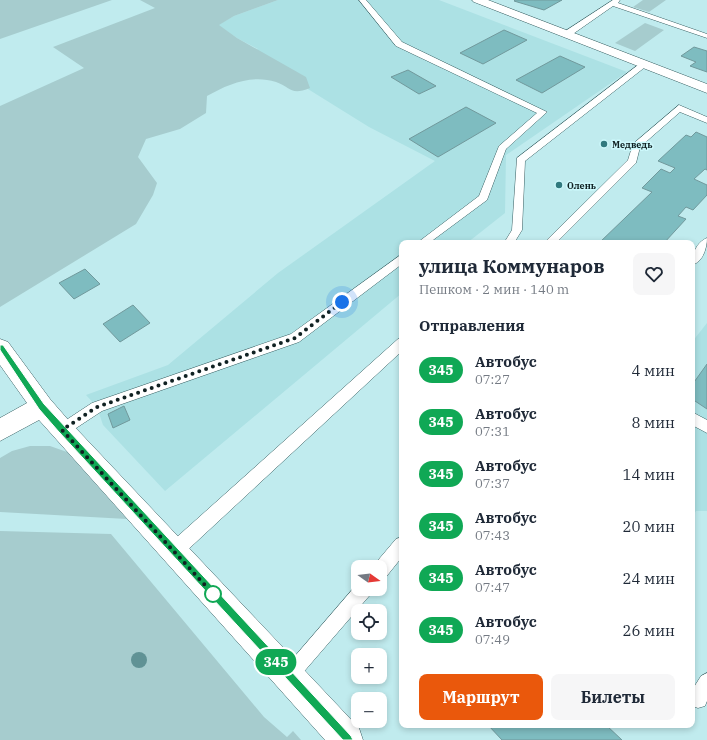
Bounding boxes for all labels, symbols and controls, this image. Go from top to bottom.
marker: Медведь [599,139,609,149]
place label: Медведь [612,139,652,150]
marker: Олень [554,180,564,190]
place label: Олень [567,180,596,191]
button: heart [633,253,675,295]
text: улица Коммунаров [419,254,605,278]
text: Пешком · 2 мин · 140 m [419,281,569,298]
your location [332,292,352,312]
text: Отправления [419,316,525,335]
text: Автобус [475,352,537,371]
text: 345 [428,361,454,379]
text: 4 мин [631,361,675,380]
text: 07:27 [475,371,510,388]
text: Автобус [475,404,537,423]
text: 345 [428,413,454,431]
text: 8 мин [631,413,675,432]
text: 07:31 [475,423,510,440]
text: Автобус [475,456,537,475]
text: 345 [428,465,454,483]
text: 14 мин [622,465,675,484]
text: 07:37 [475,475,510,492]
text: Автобус [475,508,537,527]
text: 345 [428,517,454,535]
text: 20 мин [622,517,675,536]
text: 07:43 [475,527,510,544]
north arrow [351,560,387,596]
map controls [351,560,387,728]
text: Автобус [475,560,537,579]
text: 345 [428,569,454,587]
text: 24 мин [622,569,675,588]
text: 07:47 [475,579,510,596]
unlabelled marker [204,585,222,603]
button: locate [351,604,387,640]
text: Автобус [475,612,537,631]
text: 345 [428,621,454,639]
text: 26 мин [622,621,675,640]
text: 07:49 [475,631,510,648]
button: + [351,648,387,684]
line badge: 345 [253,649,299,675]
text: 345 [263,653,289,671]
button: Маршрут [419,674,543,720]
button: Билеты [551,674,675,720]
button: − [351,692,387,728]

